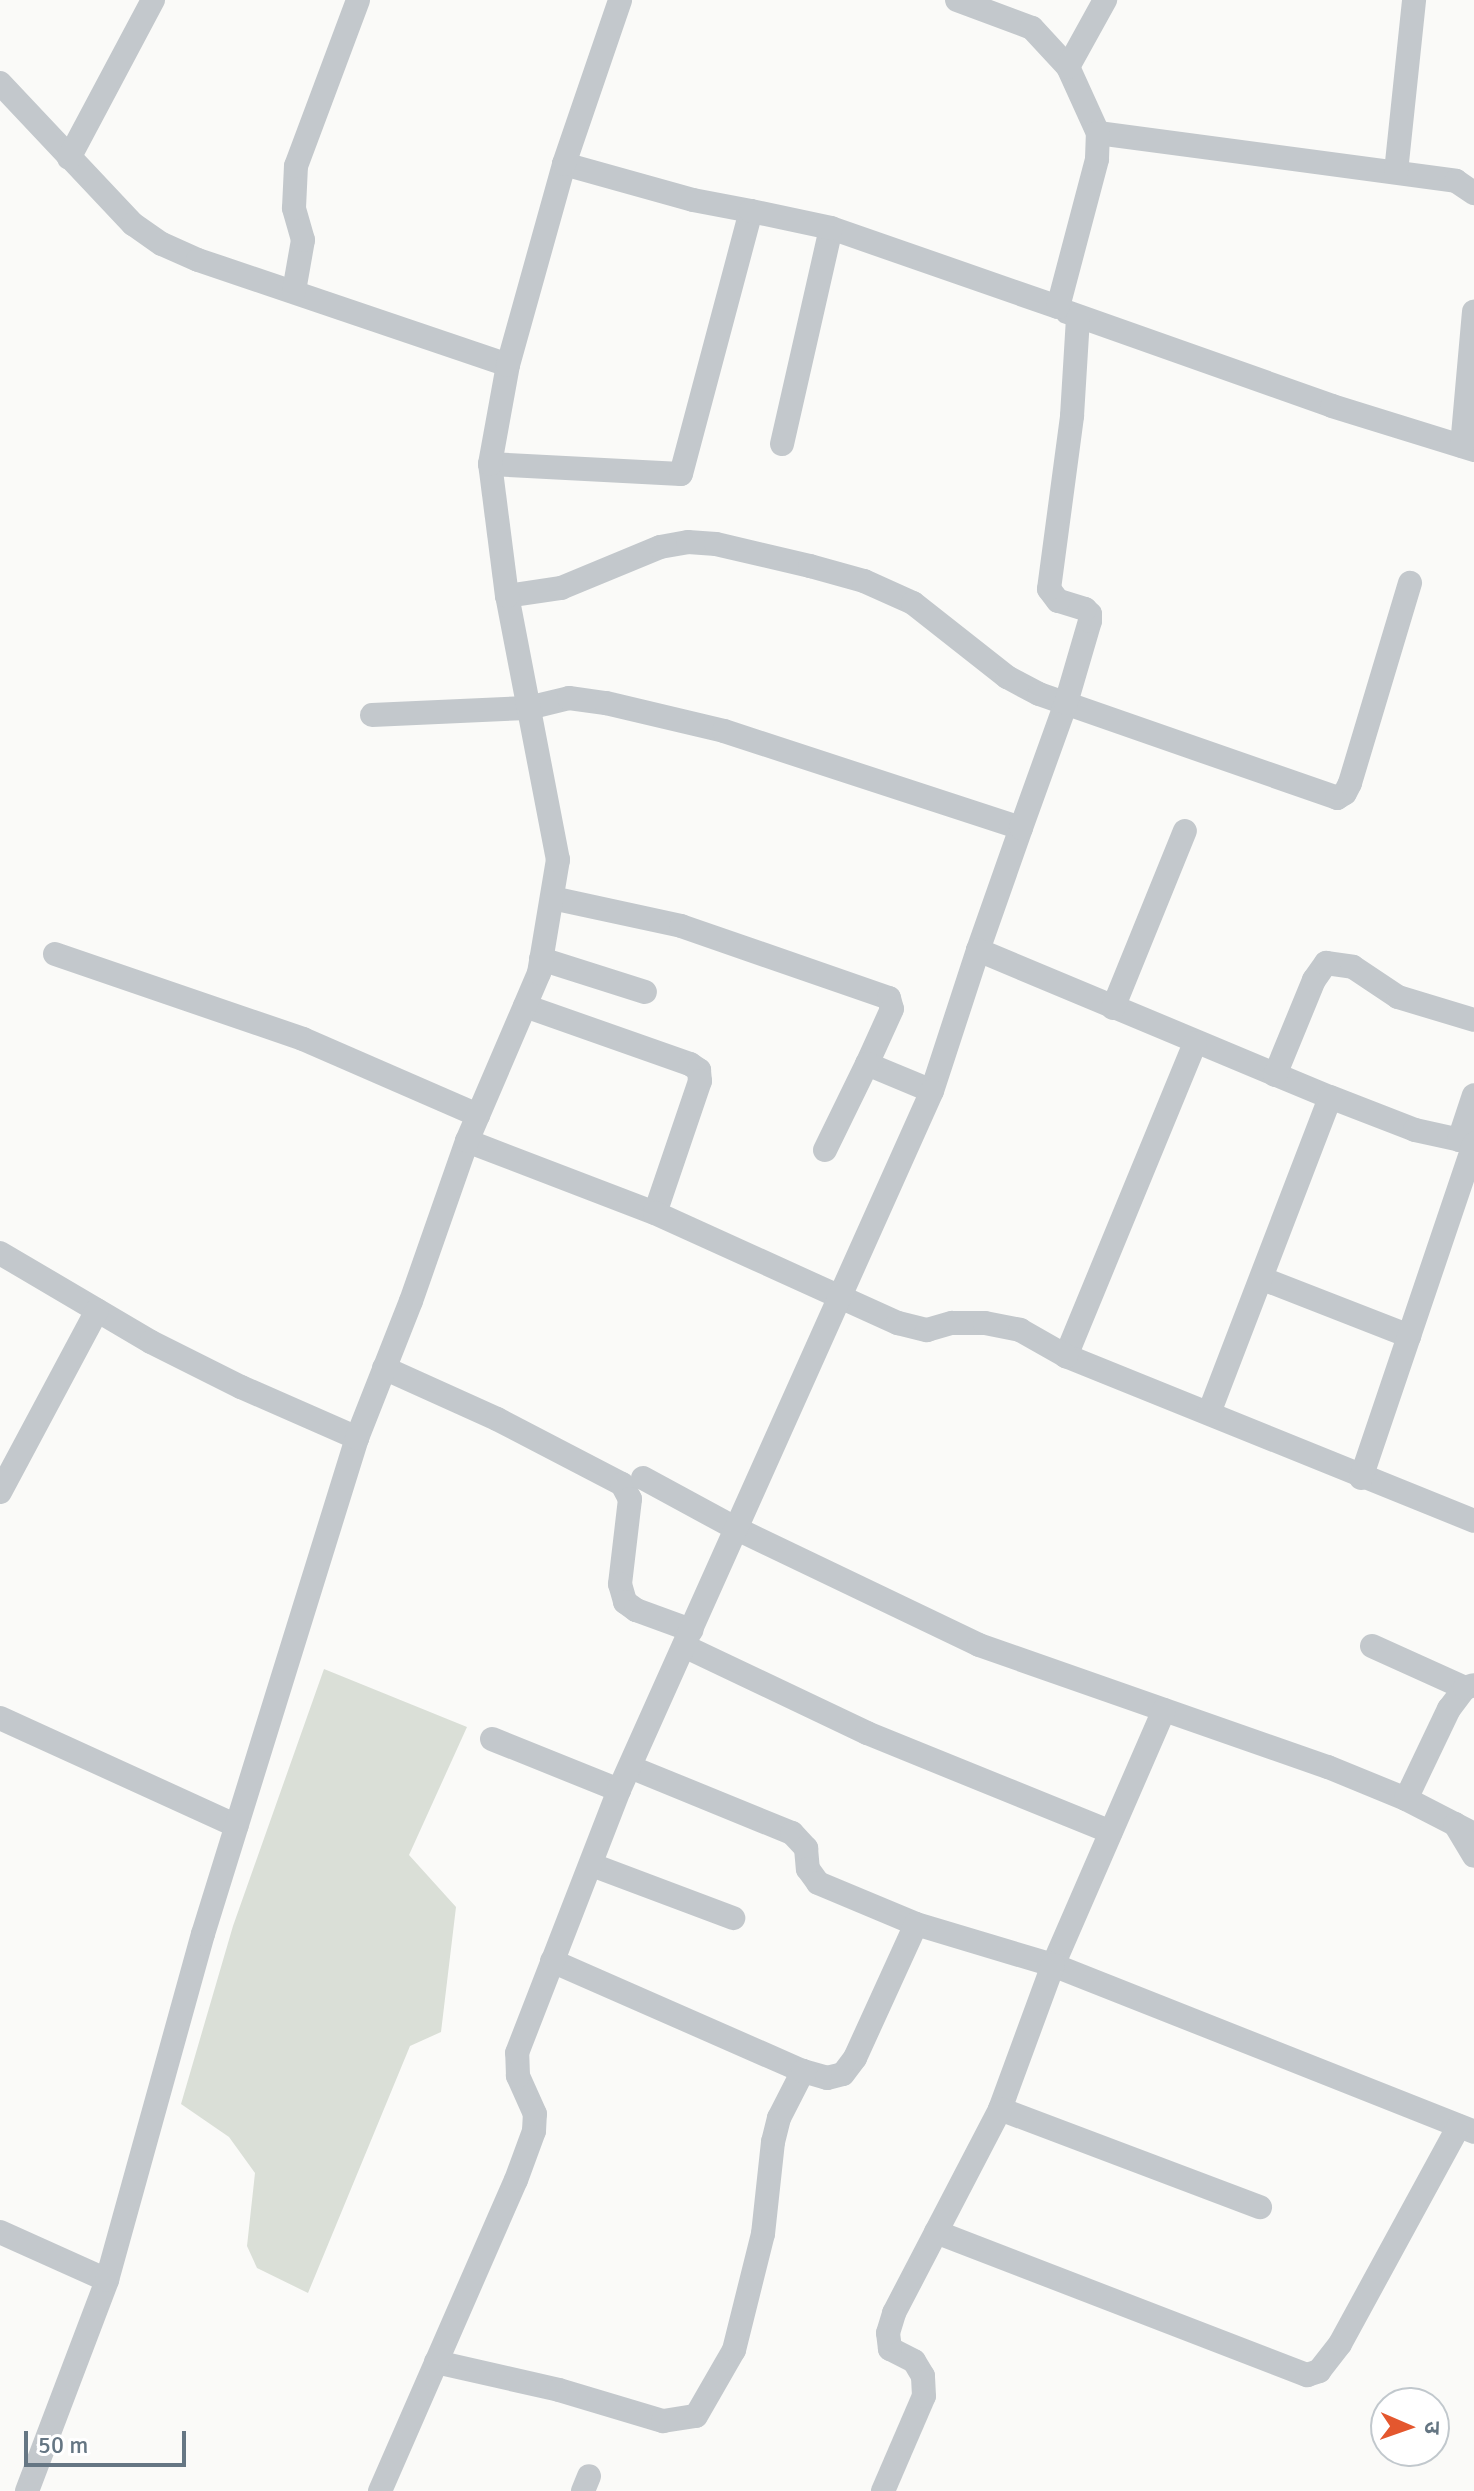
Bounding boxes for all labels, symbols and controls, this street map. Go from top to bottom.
north arrow [1370,2387,1450,2467]
scale bar [28,2415,190,2465]
text: उ [1419,2421,1446,2435]
text: 50 m [38,2430,88,2460]

